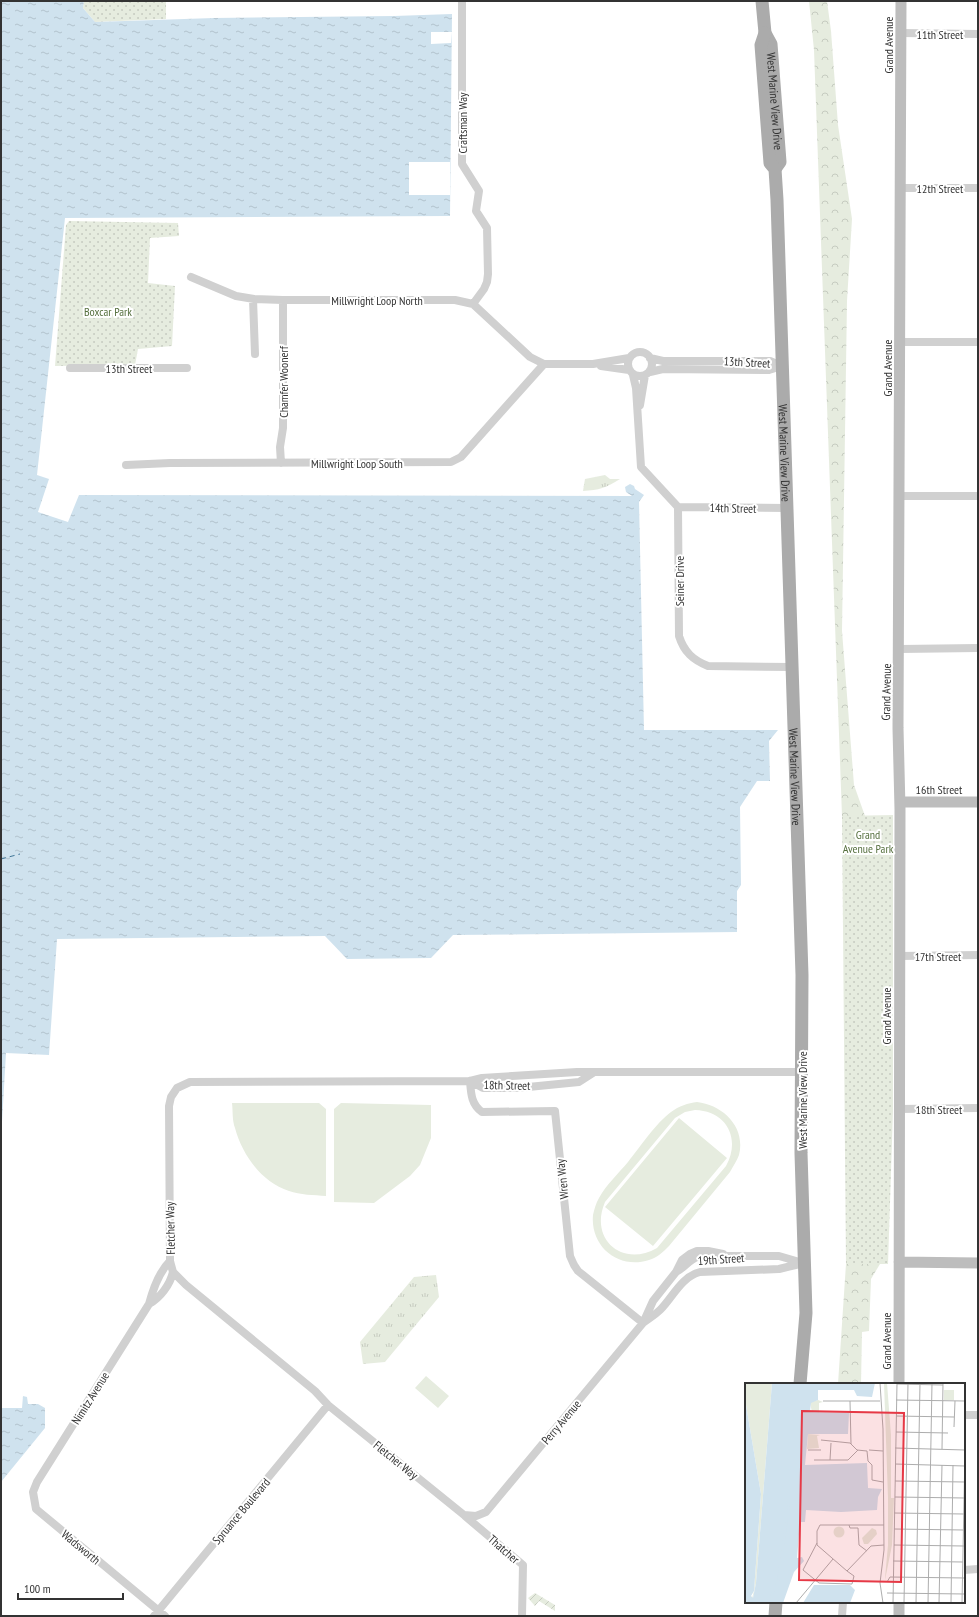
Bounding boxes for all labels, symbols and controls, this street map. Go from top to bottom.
street label: Grand Avenue [881,16,896,74]
street label: 11th Street [917,27,964,42]
street label: West Marine View Drive [764,52,787,150]
street label: Craftsman Way [455,92,470,153]
street label: 12th Street [917,181,964,196]
street label: Millwright Loop North [331,293,423,308]
park label: Boxcar Park [84,304,132,319]
street label: Grand Avenue [880,339,895,397]
street label: Chamfer Woonerf [276,345,291,418]
street label: 13th Street [723,353,771,371]
street label: 13th Street [106,361,153,376]
street label: West Marine View Drive [776,404,794,502]
street label: Millwright Loop South [311,456,403,471]
street label: 14th Street [709,500,757,516]
street label: Seiner Drive [672,556,687,606]
street label: Grand Avenue [878,663,894,721]
street label: West Marine View Drive [787,728,805,826]
street label: 16th Street [916,782,963,797]
park label: Grand Avenue Park [843,827,894,856]
street label: 17th Street [915,949,962,964]
street label: Grand Avenue [879,987,894,1045]
street label: West Marine View Drive [795,1051,810,1149]
street label: 18th Street [483,1077,531,1093]
street label: 18th Street [916,1102,963,1117]
street label: Wren Way [552,1158,572,1200]
street label: Fletcher Way [162,1201,178,1255]
street label: 19th Street [697,1250,746,1268]
street label: Grand Avenue [879,1312,894,1370]
street label: Nimitz Avenue [68,1369,112,1427]
inset map [745,1383,965,1603]
street label: Perry Avenue [538,1397,584,1447]
street label: Fletcher Way [371,1437,422,1483]
street label: Spruance Boulevard [209,1475,273,1547]
street label: Wadsworth [59,1526,103,1568]
street label: Thatcher [485,1531,523,1567]
scale bar [18,1575,123,1601]
text: 100 m [24,1581,51,1596]

